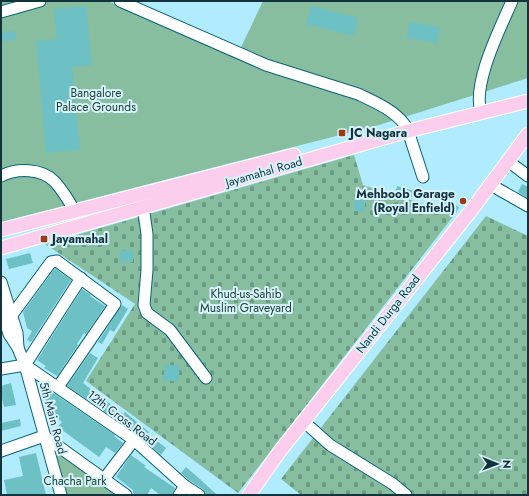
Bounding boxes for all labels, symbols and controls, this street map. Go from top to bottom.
park label: Bangalore Palace Grounds [56,84,136,116]
place label: JC Nagara [348,124,407,142]
marker: JC Nagara [337,128,347,138]
street label: Jayamahal Road [222,152,304,192]
place label: Mehboob Garage (Royal Enfield) [356,185,455,217]
marker: Mehboob Garage (Royal Enfield) [458,196,468,206]
place label: Jayamahal [50,230,108,248]
marker: Jayamahal [39,234,49,244]
street label: Nandi Durga Road [352,271,424,357]
park label: Khud-us-Sahib Muslim Graveyard [200,285,292,317]
street label: 5th Main Road [35,380,71,456]
street label: 12th Cross Road [83,386,161,450]
north arrow [477,444,517,484]
text: N [499,460,515,469]
park label: Chacha Park [43,472,107,490]

